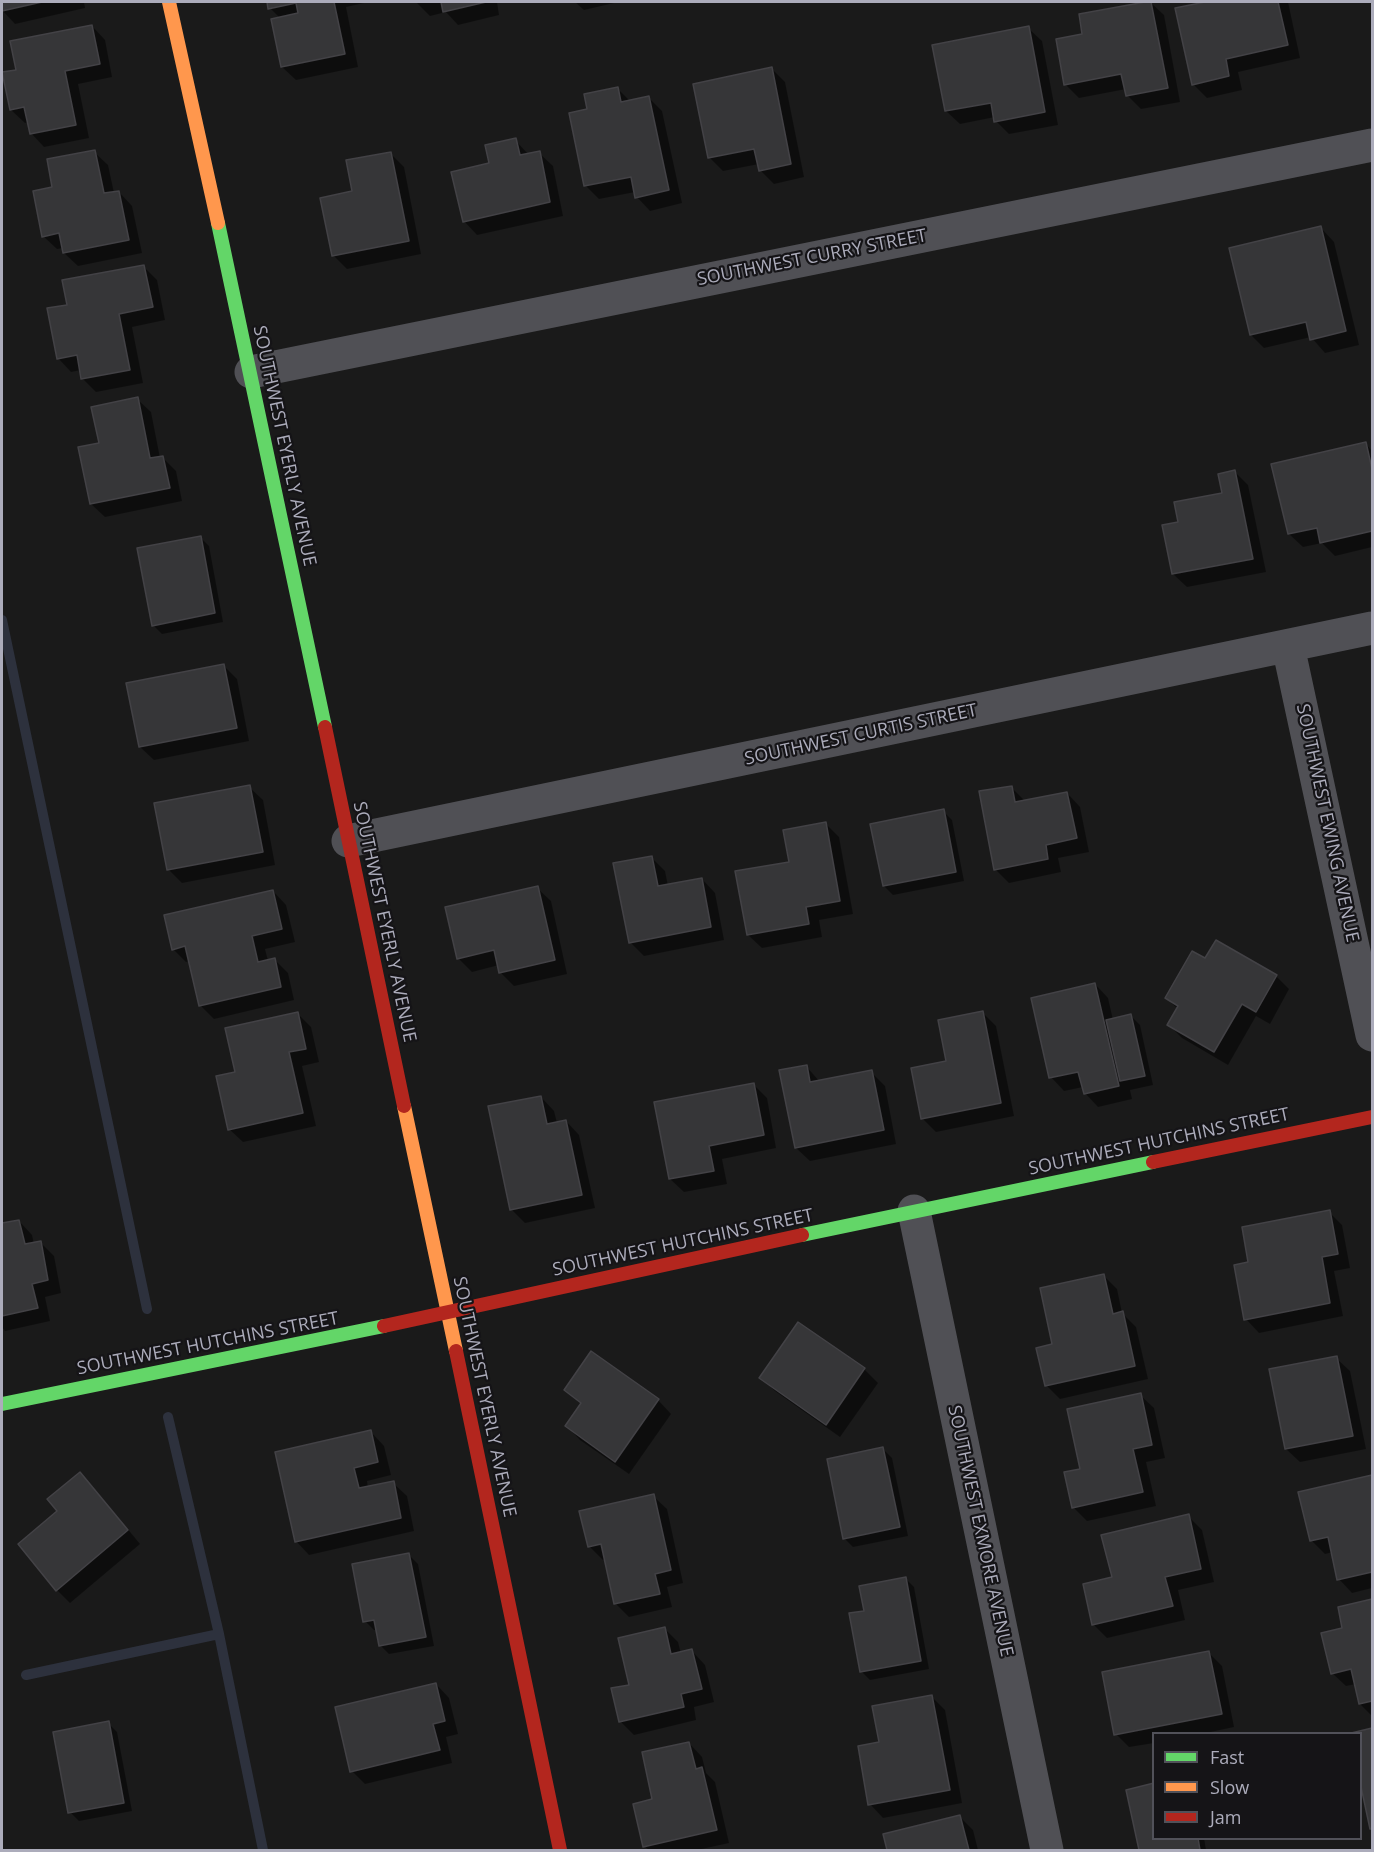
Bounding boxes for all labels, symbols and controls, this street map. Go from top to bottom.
street label: SOUTHWEST CURRY STREET [695,225,929,291]
street label: SOUTHWEST EYERLY AVENUE [248,324,320,568]
street label: SOUTHWEST CURTIS STREET [743,700,979,770]
street label: SOUTHWEST EWING AVENUE [1291,702,1363,944]
street label: SOUTHWEST EYERLY AVENUE [348,800,420,1044]
street label: SOUTHWEST HUTCHINS STREET [1027,1104,1291,1180]
street label: SOUTHWEST HUTCHINS STREET [551,1205,815,1281]
street label: SOUTHWEST EYERLY AVENUE [448,1275,520,1519]
street label: SOUTHWEST HUTCHINS STREET [75,1308,341,1380]
street label: SOUTHWEST EXMORE AVENUE [943,1403,1017,1659]
legend [1152,1732,1362,1840]
text: Fast [1210,1745,1244,1769]
text: Slow [1210,1775,1249,1799]
text: Jam [1210,1805,1242,1829]

